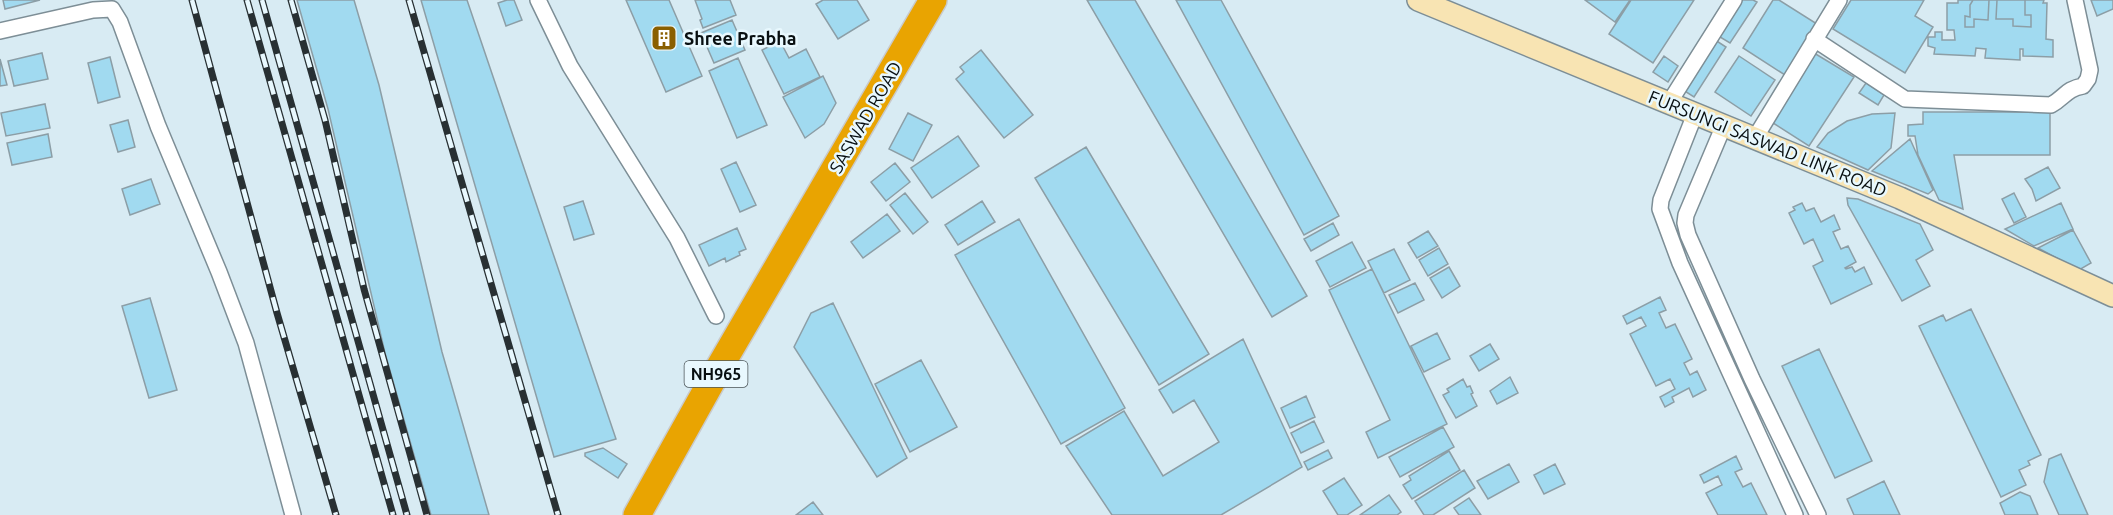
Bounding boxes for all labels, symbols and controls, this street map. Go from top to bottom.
building icon: Shree Prabha [649,23,679,53]
place label: Shree Prabha [684,28,797,48]
street label: SASWAD ROAD [825,58,905,176]
street label: FURSUNGI SASWAD LINK ROAD [1646,86,1890,200]
road number: NH965 [684,361,748,387]

